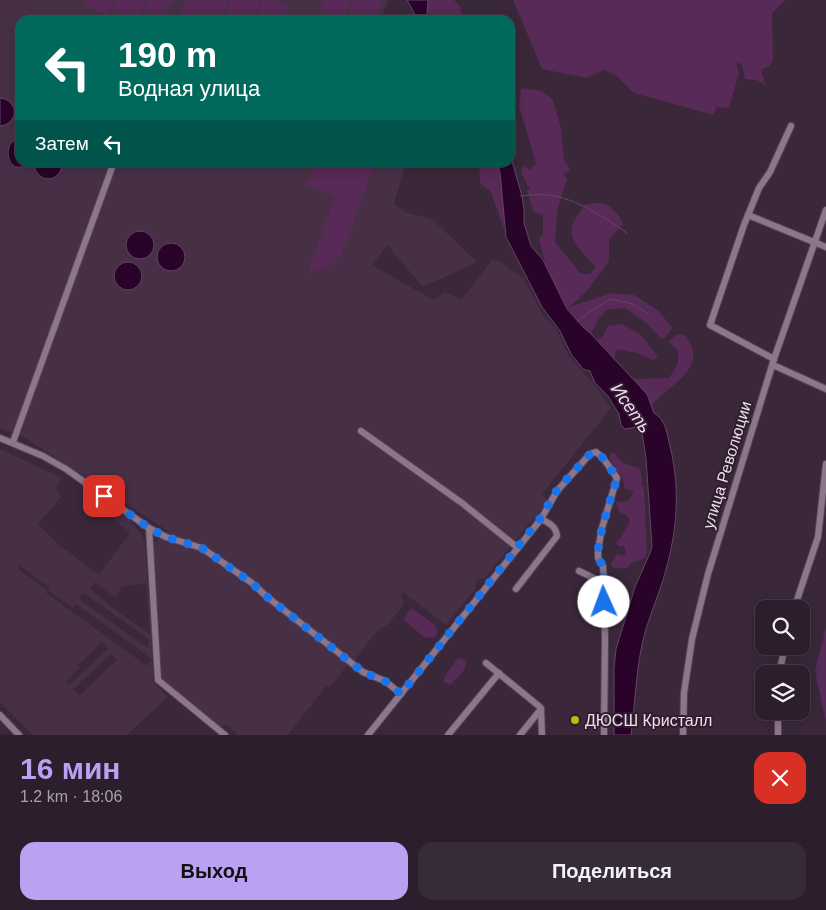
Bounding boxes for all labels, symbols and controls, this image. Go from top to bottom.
icon: left [35,35,100,100]
text: 190 m [118,35,217,74]
text: Водная улица [118,76,260,101]
icon: left [99,130,127,158]
text: Затем [35,133,89,154]
water label: Исеть [607,379,655,437]
street label: улица Революции [699,399,755,531]
pin [83,475,125,517]
icon: arrive [90,482,118,510]
position arrow [577,575,629,627]
map controls [755,600,810,720]
button: search [755,600,810,655]
button: layers [755,665,810,720]
place label: ДЮСШ Кристалл [585,712,712,729]
marker: ДЮСШ Кристалл [569,714,581,726]
text: 16 мин [20,752,120,785]
button: close [754,752,806,804]
text: 1.2 km · 18:06 [20,788,122,805]
button: Выход [20,842,408,900]
button: Поделиться [418,842,806,900]

